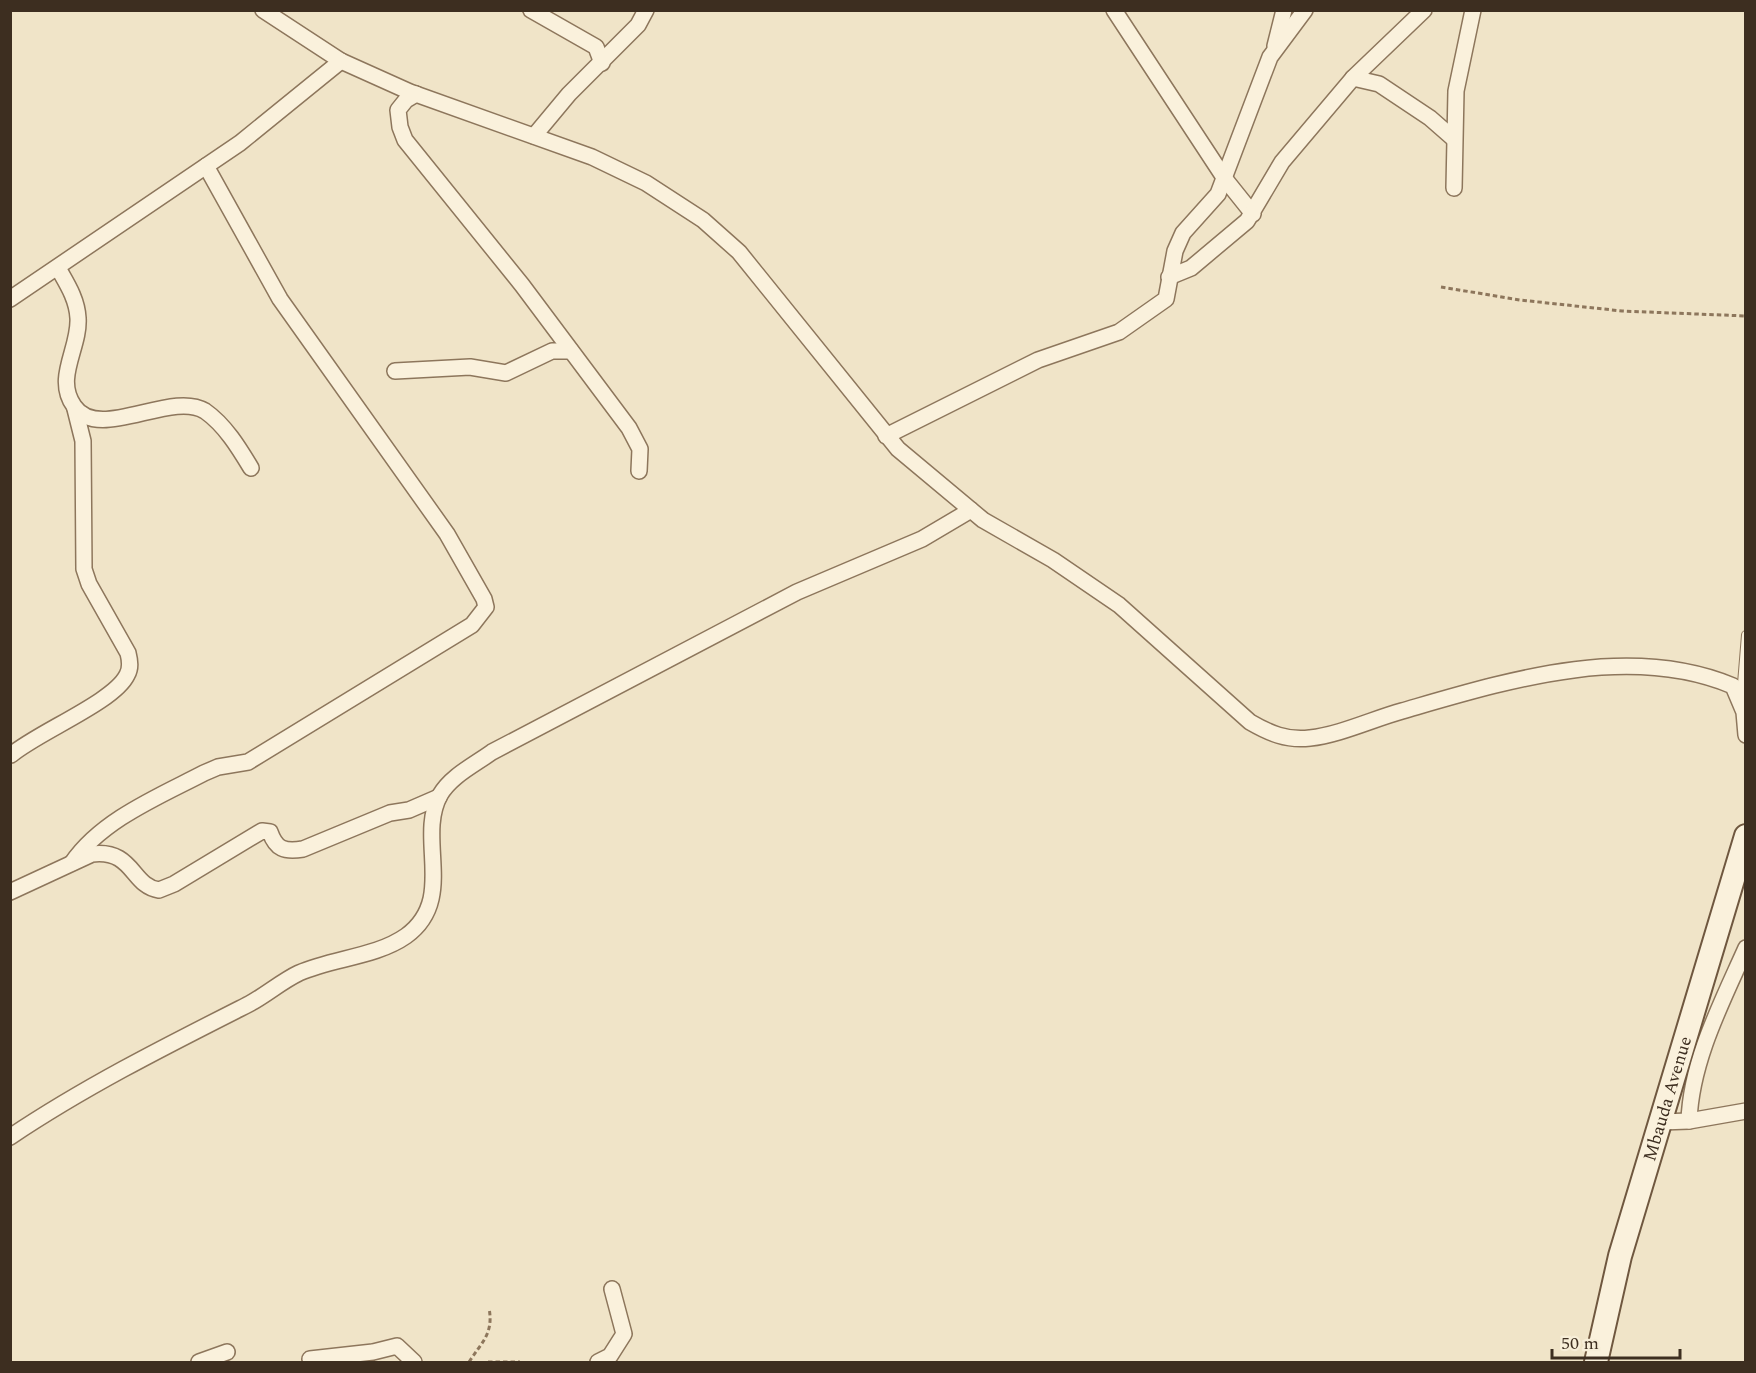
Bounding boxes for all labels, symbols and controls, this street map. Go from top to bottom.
street label: Mbauda Avenue [1636,1033,1699,1165]
scale bar [1552,1322,1680,1360]
text: 50 m [1561,1330,1599,1357]

